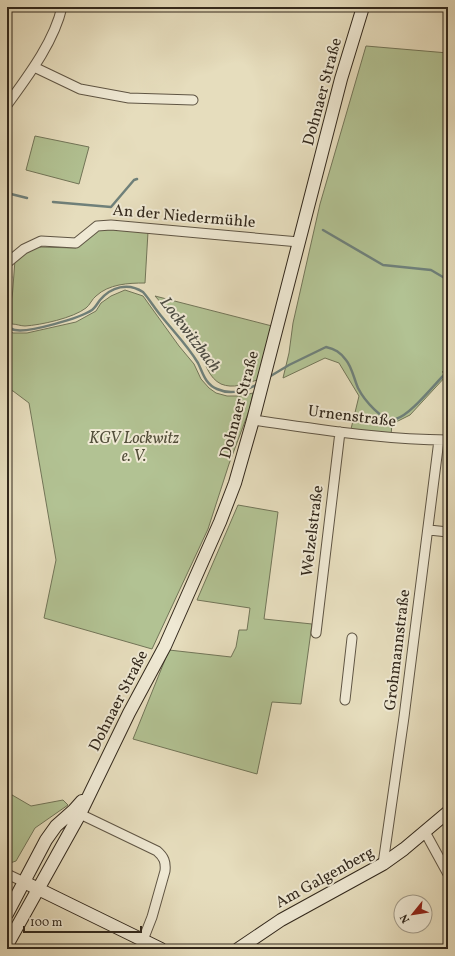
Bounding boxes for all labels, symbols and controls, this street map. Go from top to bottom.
street label: Dohnaer Straße [298,36,348,148]
street label: An der Niedermühle [112,200,256,234]
water label: Lockwitzbach [154,292,226,378]
street label: Dohnaer Straße [215,349,265,461]
street label: Urnenstraße [307,401,397,433]
park label: KGV Lockwitz e. V. [89,428,180,468]
street label: Welzelstraße [296,484,330,578]
street label: Grohmannstraße [380,588,416,712]
street label: Dohnaer Straße [84,647,154,755]
street label: Am Galgenberg [272,842,378,914]
north arrow [393,894,433,934]
scale bar [24,908,141,934]
text: N [397,911,414,925]
text: 100 m [30,915,63,931]

